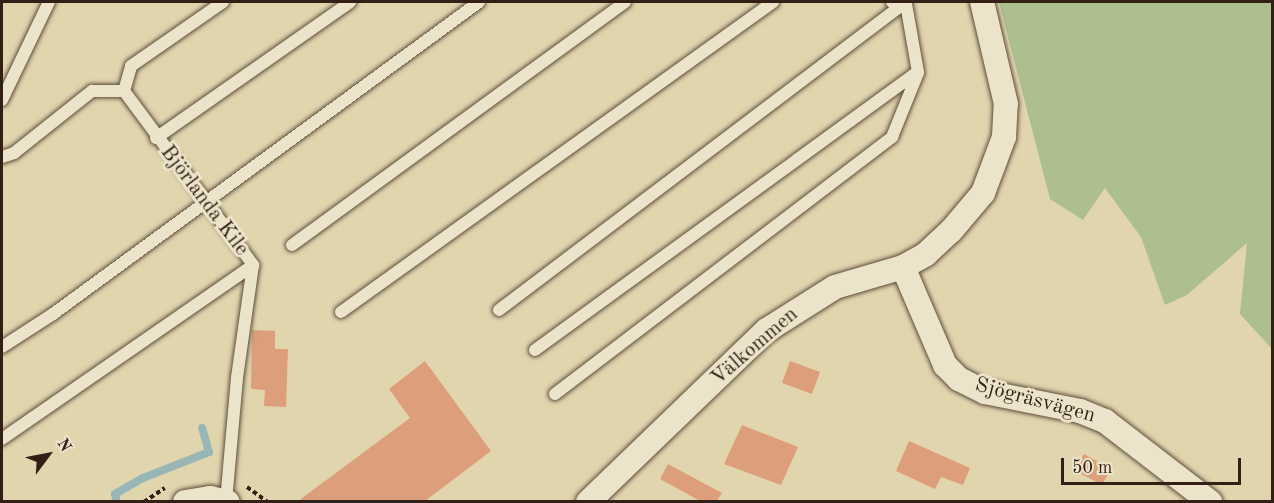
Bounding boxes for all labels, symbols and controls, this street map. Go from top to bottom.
street label: Björlanda Kile [154,141,254,261]
street label: Välkommen [706,302,804,392]
street label: Sjögräsvägen [972,373,1098,429]
north arrow [18,425,78,485]
text: N [53,436,73,455]
scale bar [1064,446,1244,484]
text: 50 m [1072,459,1112,477]

